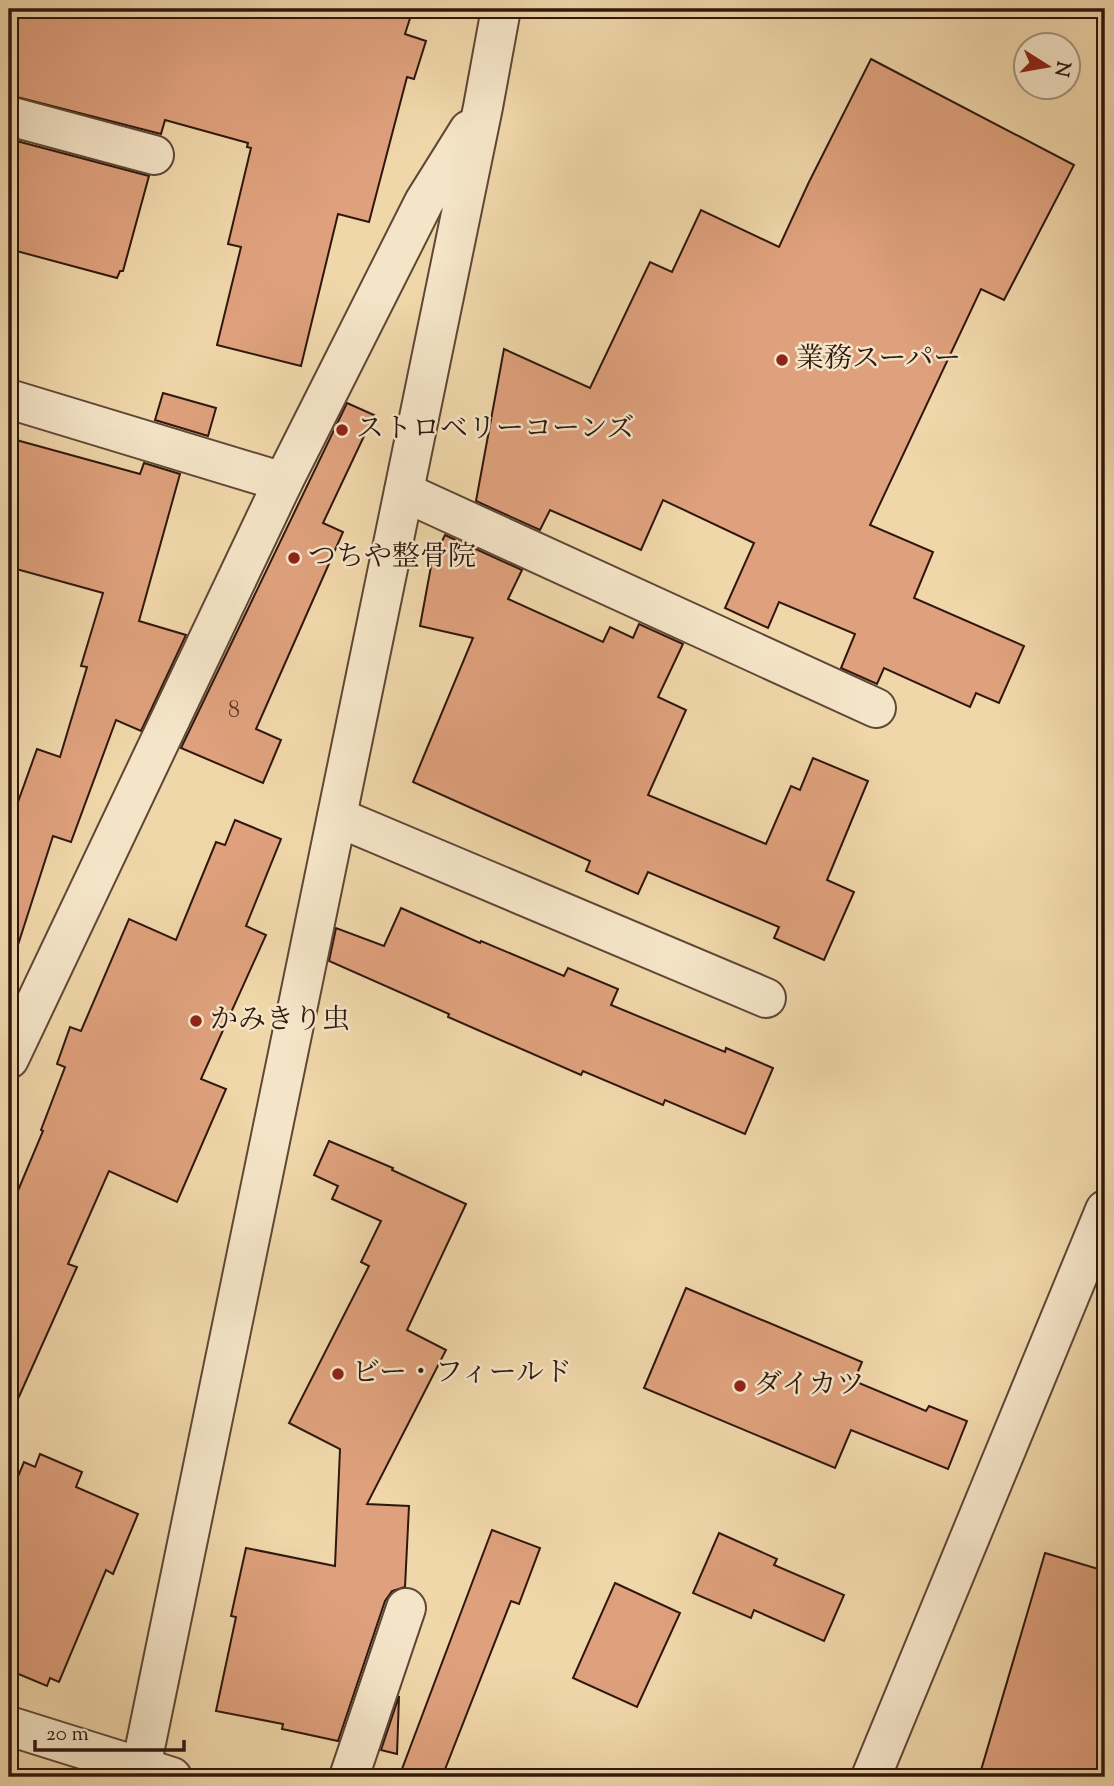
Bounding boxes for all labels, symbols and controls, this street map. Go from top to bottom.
north arrow [1012,32,1082,102]
text: N [1047,59,1076,79]
place label: 業務スーパー [796,340,961,380]
marker: 業務スーパー [774,352,790,368]
place label: ストロベリーコーンズ [356,410,635,450]
marker: ストロベリーコーンズ [334,422,350,438]
place label: つちや整骨院 [308,538,476,578]
marker: つちや整骨院 [286,550,302,566]
house number: 8 [228,694,240,728]
place label: かみきり虫 [210,1001,350,1041]
marker: かみきり虫 [188,1013,204,1029]
place label: ビー・フィールド [352,1354,572,1394]
marker: ビー・フィールド [330,1366,346,1382]
place label: ダイカツ [754,1366,865,1406]
marker: ダイカツ [732,1378,748,1394]
scale bar [35,1709,184,1753]
text: 20 m [46,1720,89,1750]

